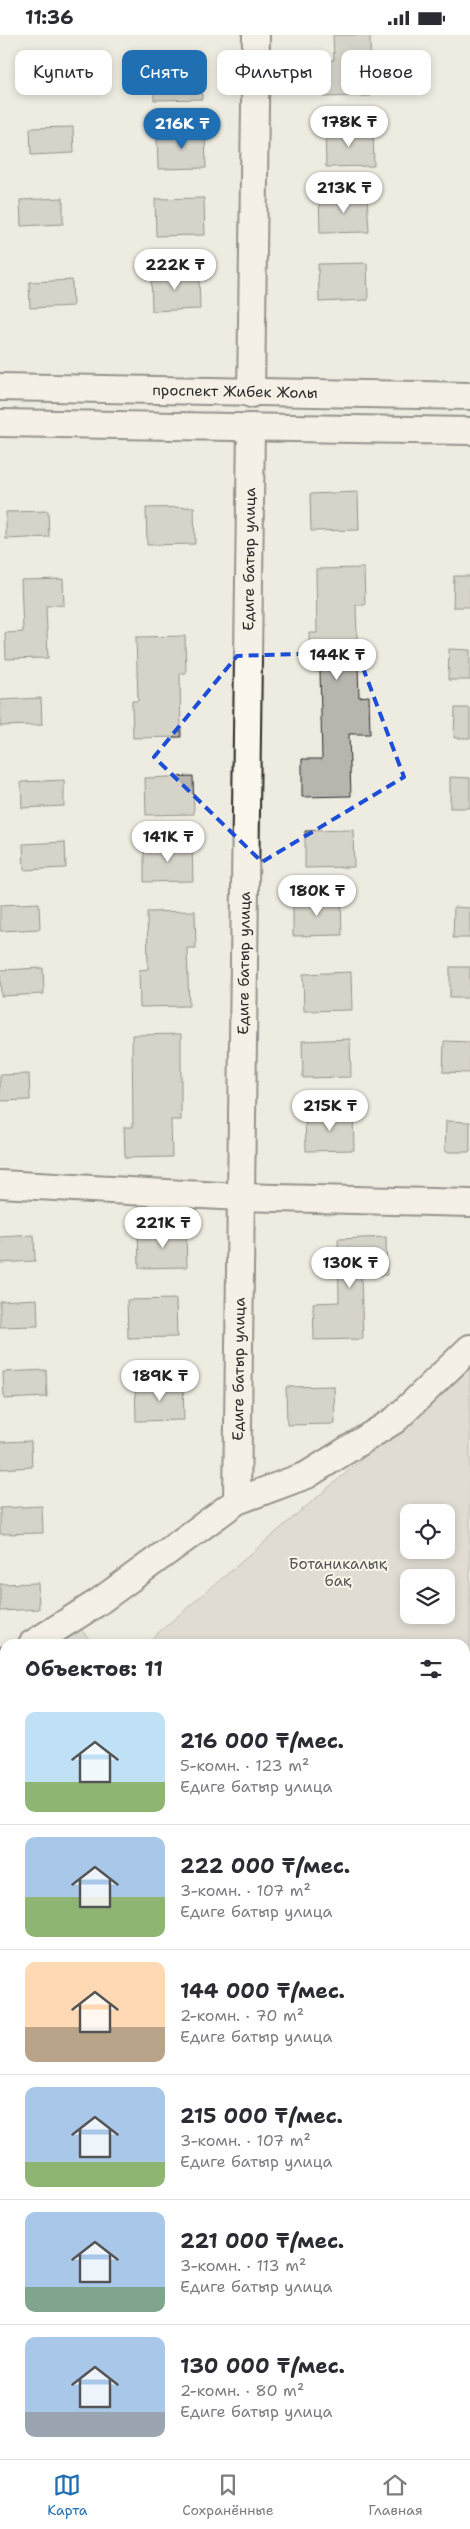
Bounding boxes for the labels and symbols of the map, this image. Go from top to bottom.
pin: 178K ₸ [308,105,390,148]
pin: 216K ₸ [141,107,223,150]
pin: 213K ₸ [303,171,385,214]
pin: 222K ₸ [134,249,216,291]
street label: проспект Жибек Жолы [152,380,318,403]
street label: Едиге батыр улица [238,487,260,631]
pin: 144K ₸ [296,639,378,681]
pin: 141K ₸ [127,821,209,863]
pin: 180K ₸ [276,875,358,917]
street label: Едиге батыр улица [233,891,255,1035]
pin: 215K ₸ [289,1089,371,1132]
pin: 221K ₸ [122,1207,204,1249]
pin: 130K ₸ [309,1247,391,1289]
street label: Едиге батыр улица [228,1297,250,1441]
pin: 189K ₸ [119,1359,201,1402]
park label: Ботаникалық бақ [289,1554,388,1591]

